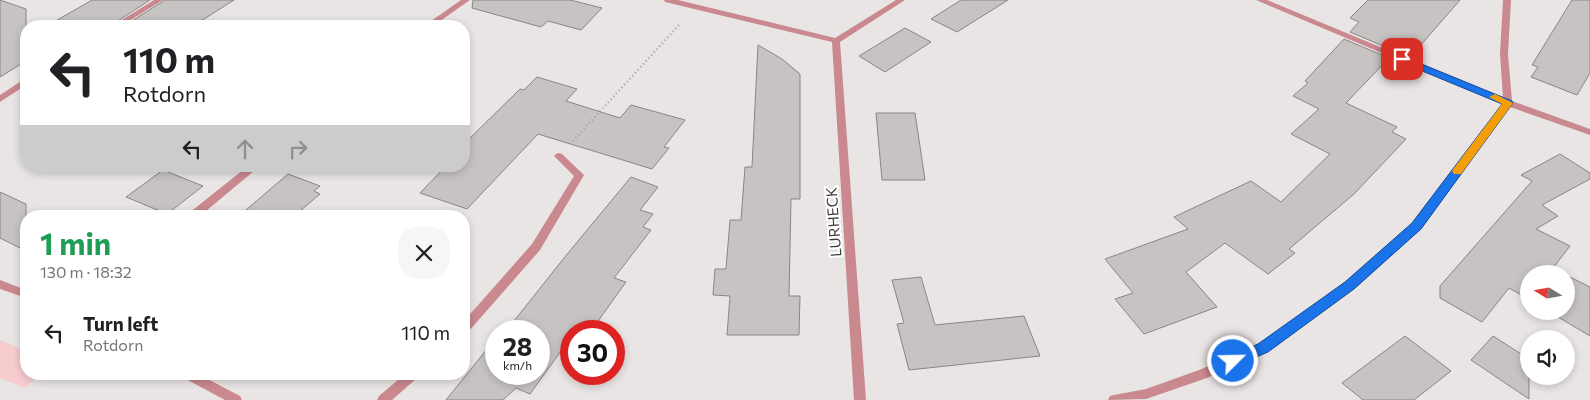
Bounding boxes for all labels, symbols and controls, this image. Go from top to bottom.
text: 110 m [123,37,215,80]
pin [1381,38,1423,80]
icon: left [40,40,105,105]
icon: arrive [1388,45,1416,73]
text: Rotdorn [123,80,206,107]
icon: left [178,135,206,163]
icon: ahead [231,135,259,163]
icon: right [284,135,312,163]
street label: LURHECK [822,186,844,258]
text: 1 min [40,224,111,261]
button: close [398,227,450,279]
text: 130 m · 18:32 [40,262,132,281]
north arrow [1520,265,1575,320]
map controls [1520,265,1575,385]
text: Turn left [83,312,158,335]
icon: left [40,319,68,347]
speed limit sign: 30 [560,320,625,385]
text: 110 m [401,321,450,344]
button: sound [1520,330,1575,385]
text: 28 [503,331,532,361]
position arrow [1206,334,1258,386]
text: Rotdorn [83,335,143,354]
text: km/h [503,358,532,372]

